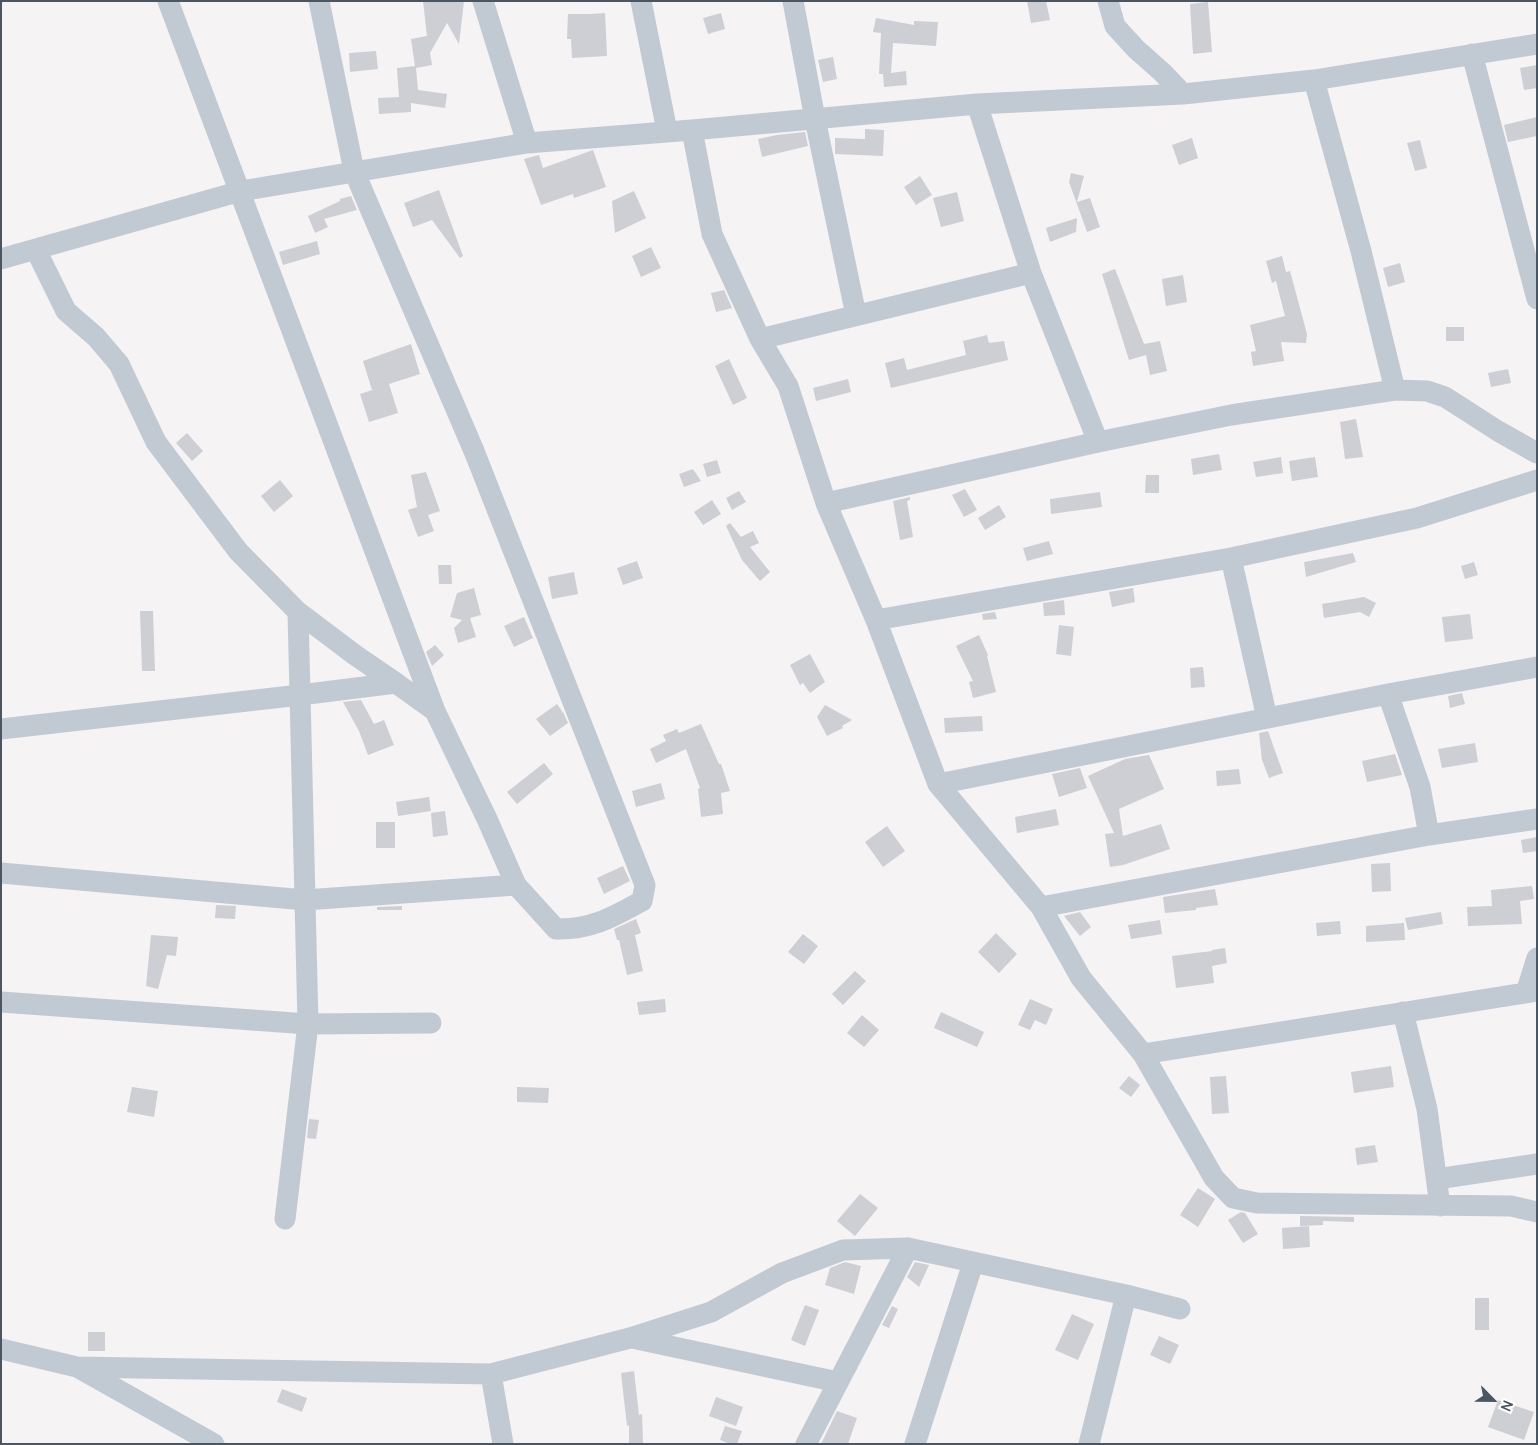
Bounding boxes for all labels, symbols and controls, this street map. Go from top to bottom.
north arrow [1468,1375,1518,1425]
text: N [1497,1398,1518,1414]

